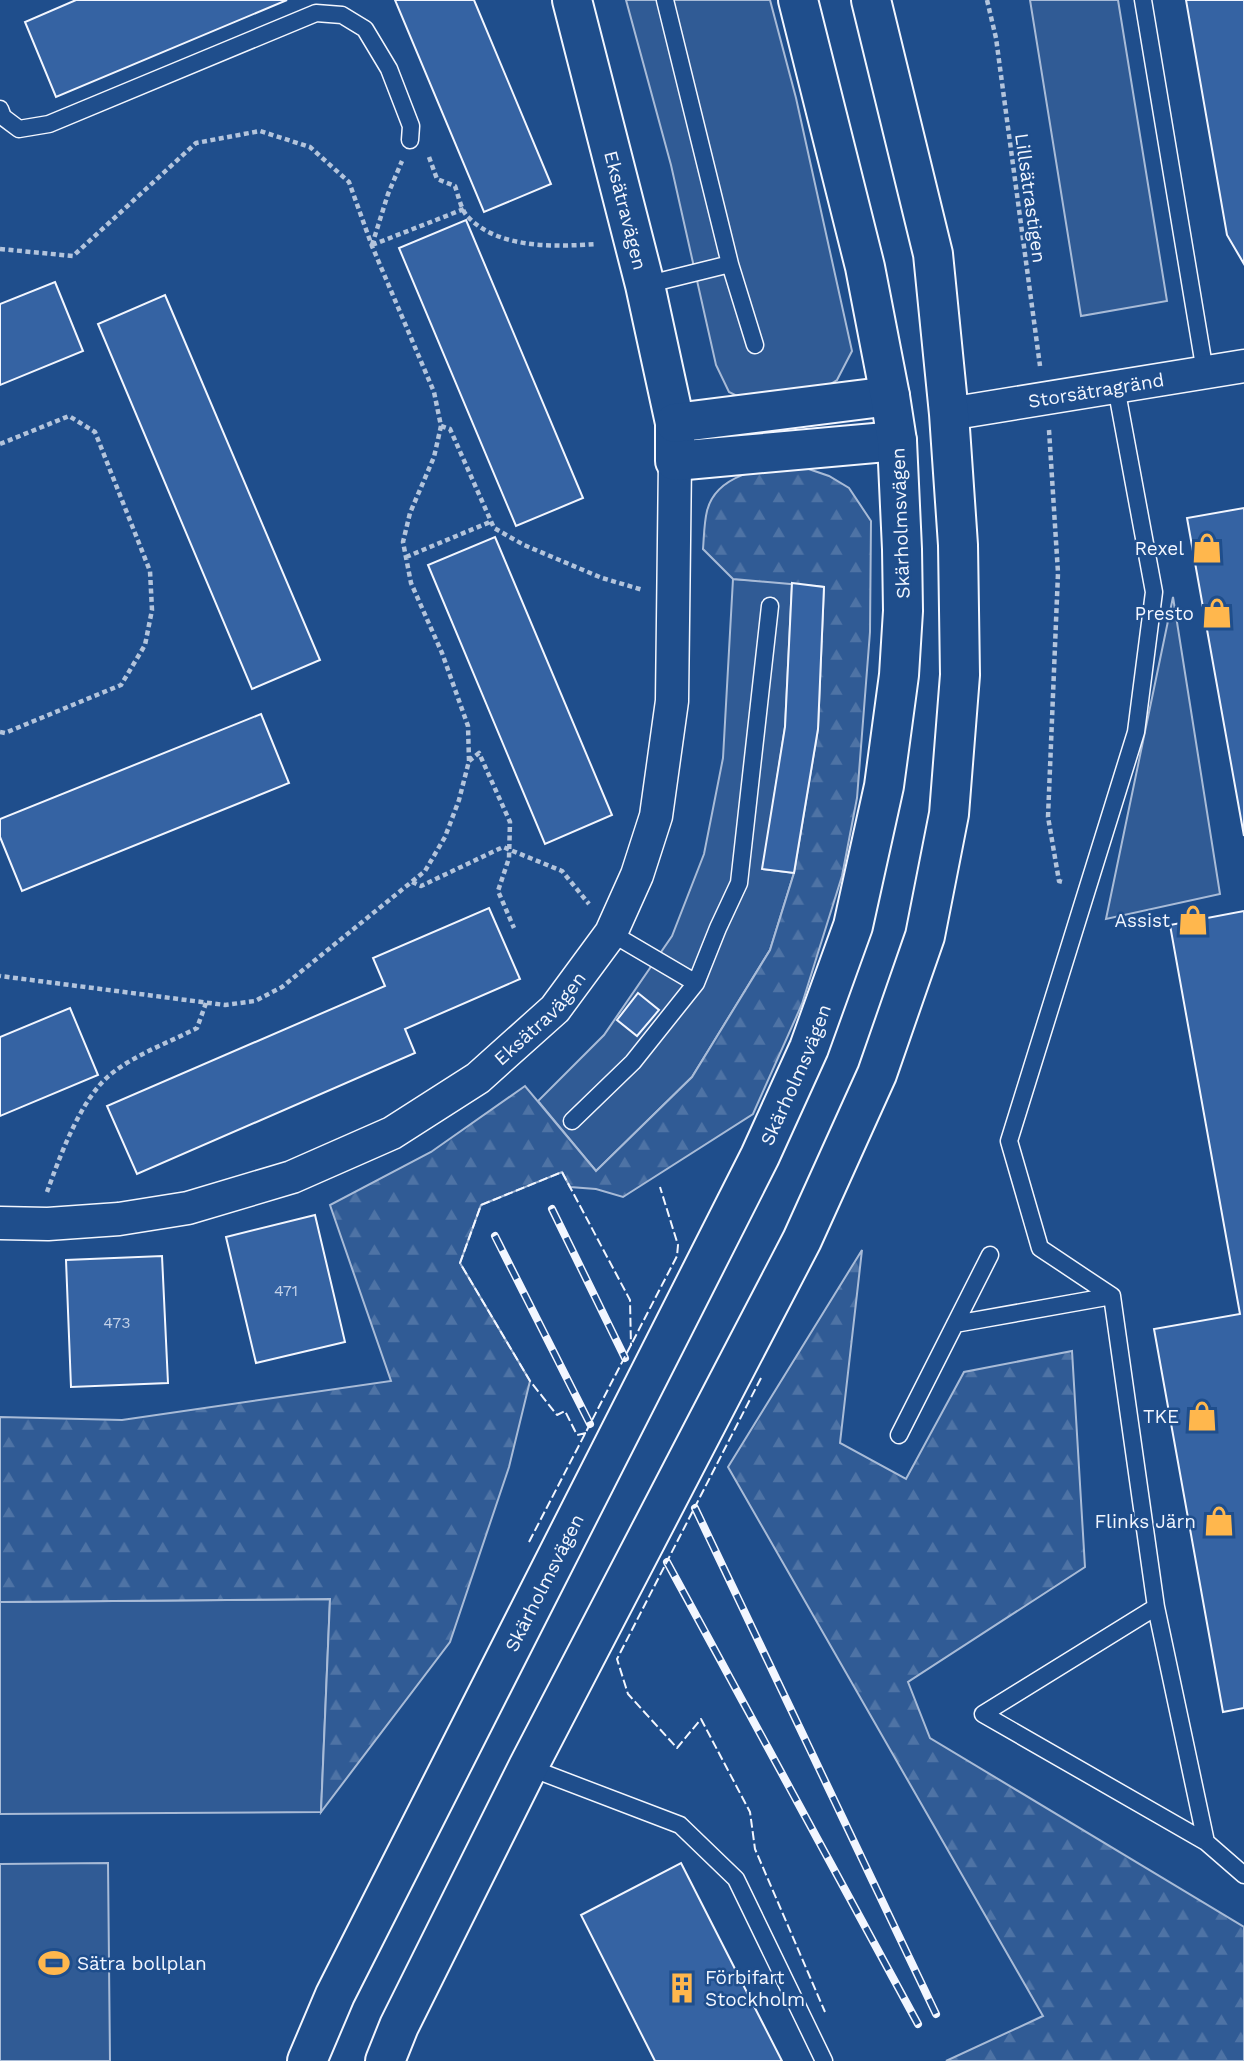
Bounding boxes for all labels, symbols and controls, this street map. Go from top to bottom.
street label: Lillsätrastigen [1010,132,1051,264]
street label: Eksätravägen [599,148,652,272]
street label: Storsätragränd [1026,368,1166,413]
street label: Skärholmsvägen [886,447,915,599]
shop icon: Rexel [1190,531,1224,565]
place label: Rexel [1135,537,1184,560]
shop icon: Presto [1200,596,1234,630]
place label: Presto [1135,602,1194,625]
shop icon: Assist [1176,903,1210,937]
place label: Assist [1115,909,1170,932]
street label: Eksätravägen [489,967,591,1070]
street label: Skärholmsvägen [755,1001,836,1149]
house number: 471 [274,1281,298,1300]
house number: 473 [103,1313,131,1332]
shop icon: TKE [1185,1399,1219,1433]
place label: TKE [1143,1405,1179,1428]
shop icon: Flinks Järn [1202,1504,1236,1538]
street label: Skärholmsvägen [500,1510,589,1656]
place label: Flinks Järn [1095,1510,1196,1533]
sports icon: Sätra bollplan [37,1946,71,1980]
place label: Sätra bollplan [77,1952,207,1975]
place label: Förbifart Stockholm [705,1966,805,2011]
building icon: Förbifart Stockholm [665,1971,699,2005]

